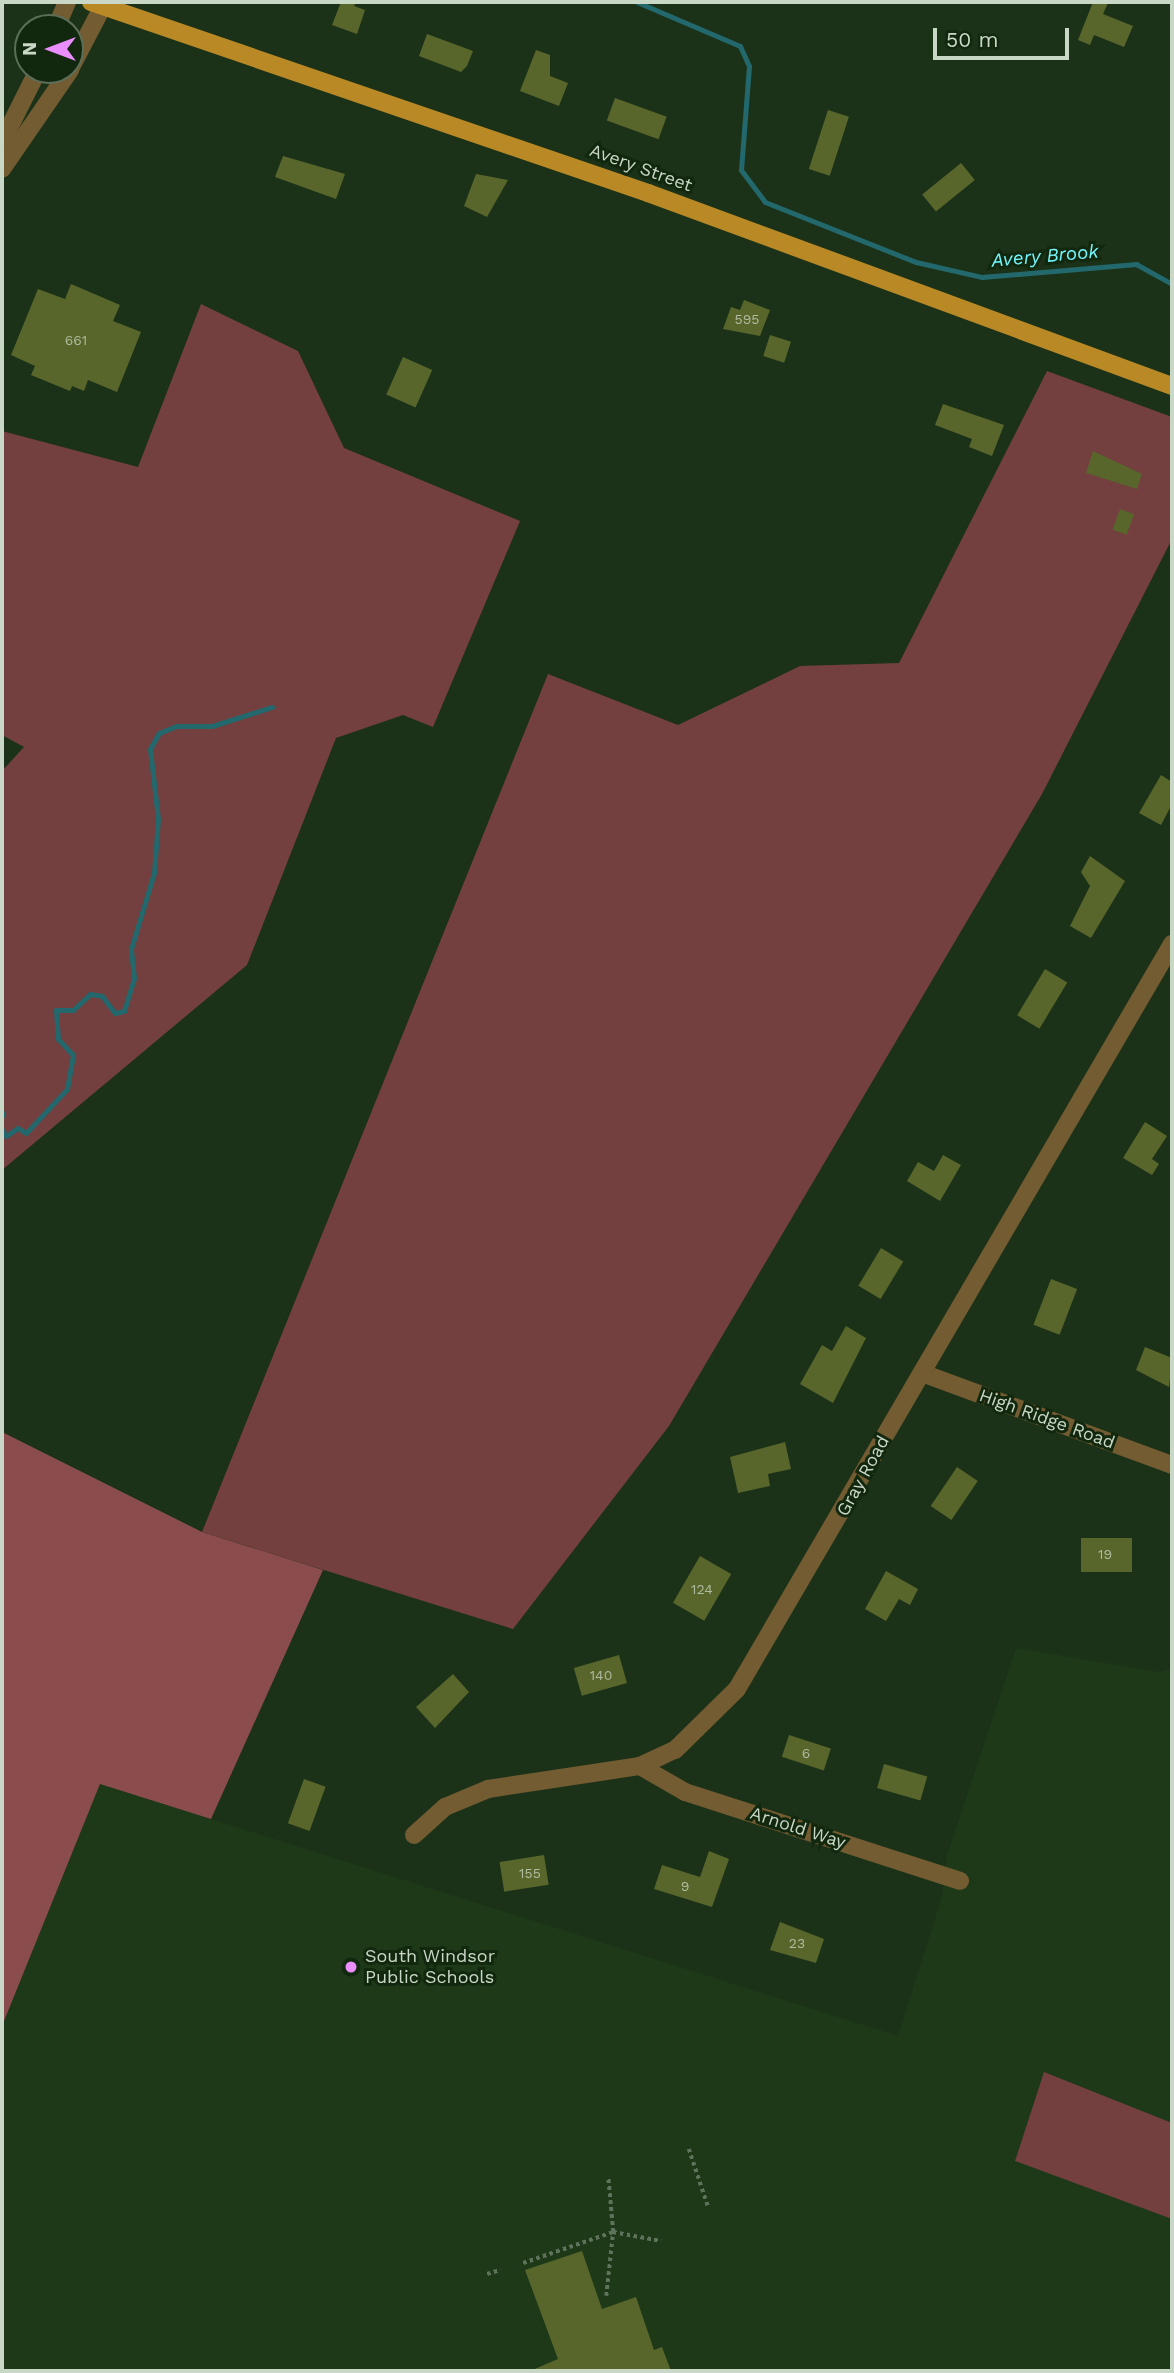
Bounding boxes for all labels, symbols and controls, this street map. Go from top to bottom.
north arrow [14,14,84,84]
scale bar [936,14,1072,58]
text: 50 m [946,27,998,52]
text: N [18,42,41,56]
street label: Avery Street [587,139,695,197]
water label: Avery Brook [990,240,1100,272]
house number: 595 [735,311,759,327]
house number: 661 [65,332,87,348]
street label: High Ridge Road [976,1384,1118,1454]
street label: Gray Road [832,1432,894,1520]
house number: 19 [1098,1546,1112,1562]
house number: 124 [691,1581,713,1597]
house number: 140 [590,1667,612,1683]
house number: 6 [802,1745,810,1761]
street label: Arnold Way [747,1802,849,1854]
house number: 155 [519,1865,541,1881]
house number: 9 [681,1878,689,1894]
house number: 23 [789,1935,805,1951]
place label: South Windsor Public Schools [365,1946,495,1988]
marker: South Windsor Public Schools [343,1959,359,1975]

